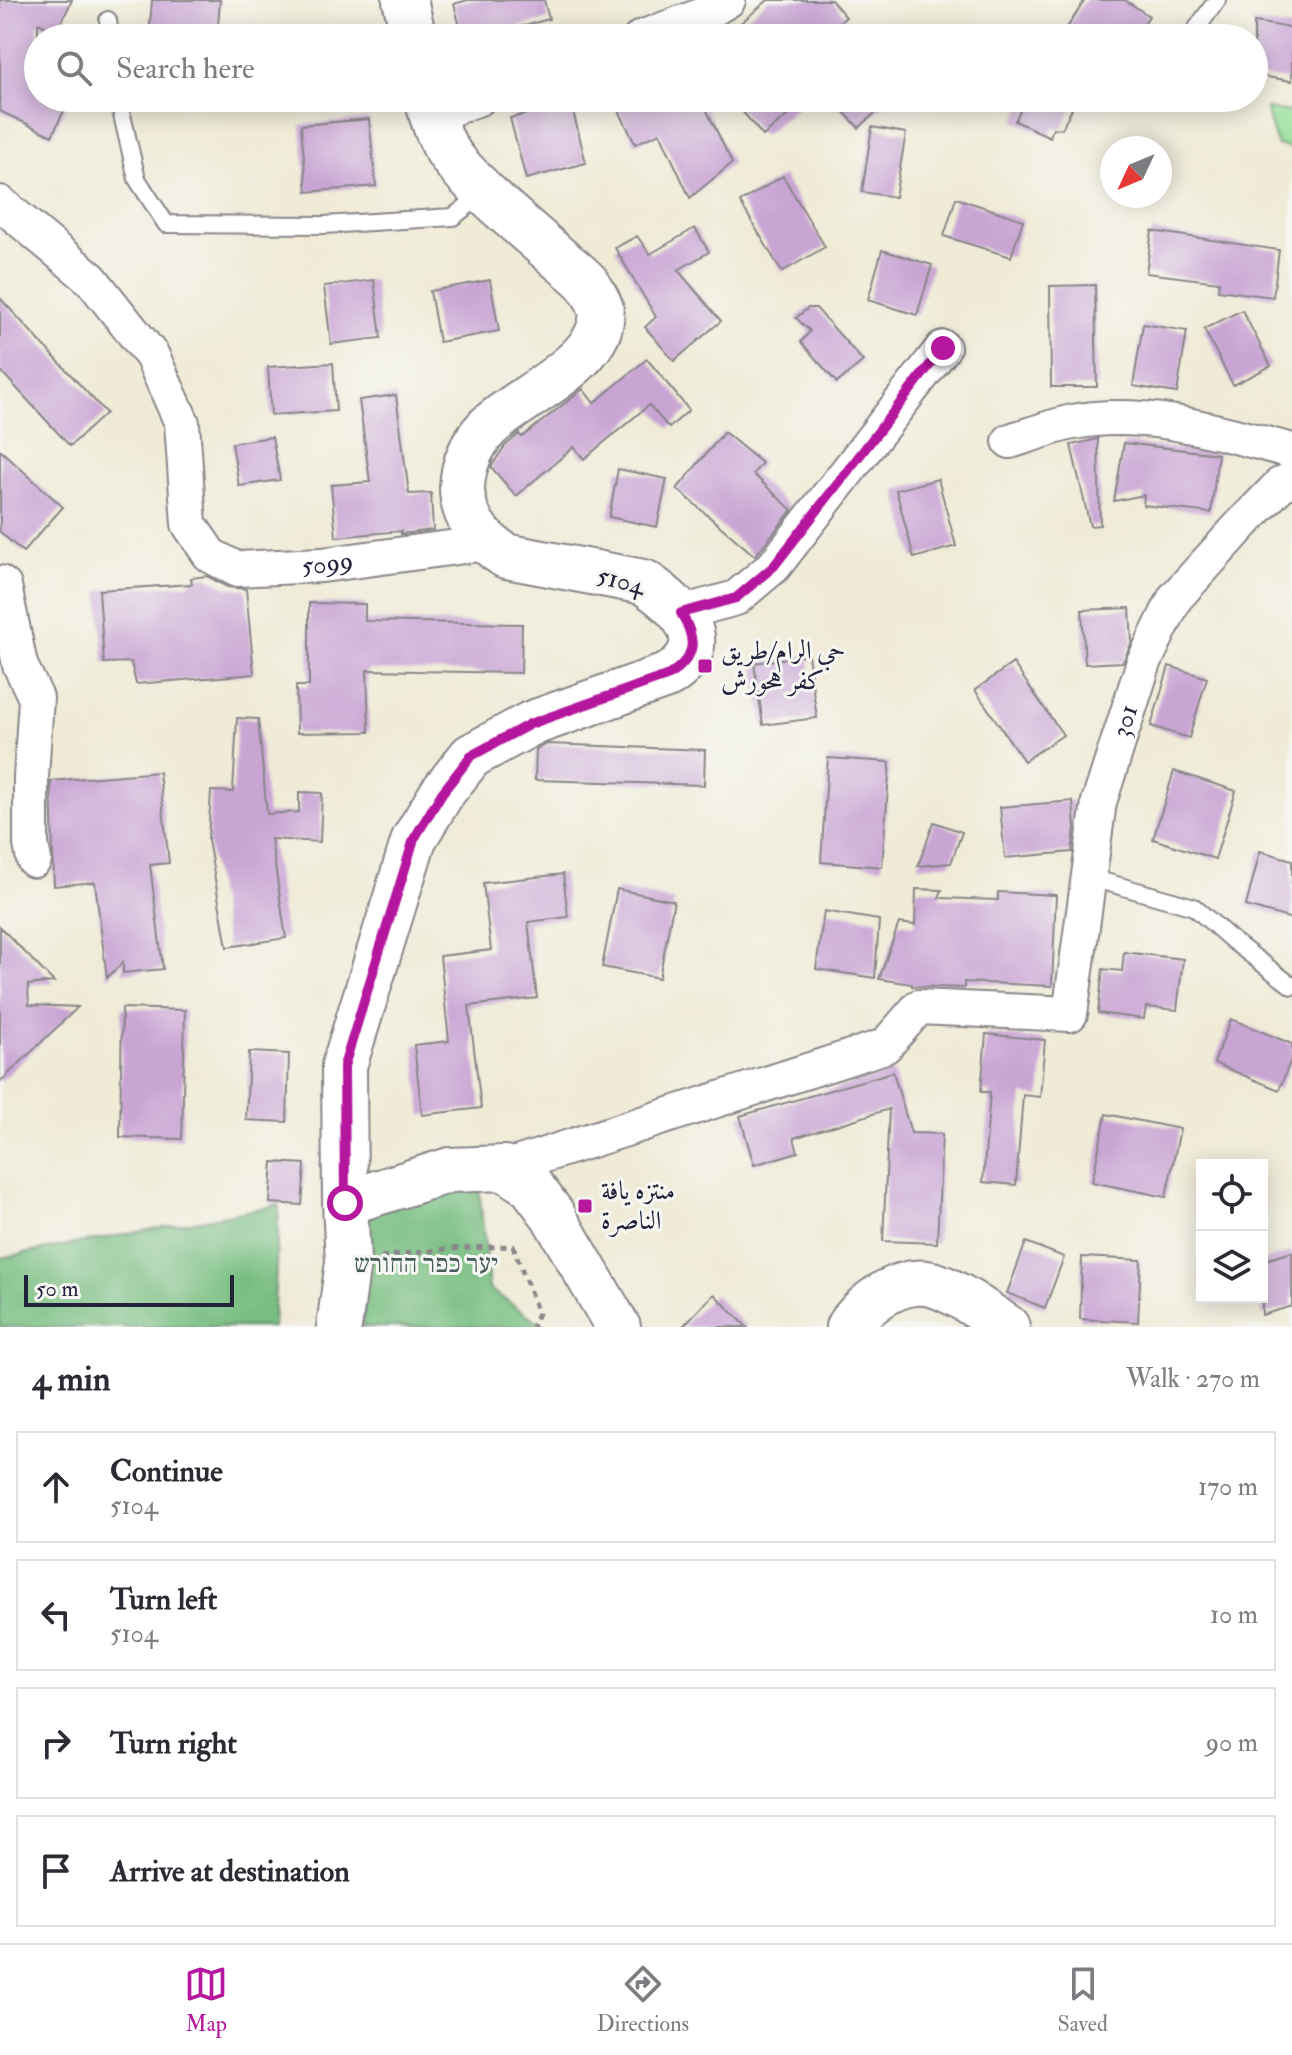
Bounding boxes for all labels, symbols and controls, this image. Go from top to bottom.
search box [24,24,1268,112]
icon: search [52,46,96,90]
text: Search here [116,50,255,87]
north arrow [1100,136,1172,208]
route end [925,330,961,366]
street label: 5099 [301,545,355,582]
street label: 5104 [594,559,649,603]
place label: حي الرام/طريق كفر هحورش [721,635,845,697]
marker: حي الرام/طريق كفر هحورش [696,657,714,675]
street label: 301 [1105,701,1145,741]
map controls [1196,1159,1268,1303]
button: locate [1196,1159,1268,1231]
place label: منتزه يافة الناصرة [601,1175,675,1237]
route start [327,1185,363,1221]
marker: منتزه يافة الناصرة [576,1197,594,1215]
button: layers [1196,1231,1268,1303]
park label: יער כפר החורש [354,1248,498,1280]
scale bar [24,1271,234,1307]
text: 50 m [36,1275,78,1303]
text: 4 min [32,1358,110,1401]
text: Walk · 270 m [1126,1363,1260,1395]
text: Continue [110,1453,223,1490]
icon: ahead [34,1465,78,1509]
text: 170 m [1198,1471,1258,1503]
text: 5104 [110,1490,158,1522]
text: Turn left [110,1581,217,1618]
icon: left [34,1593,78,1637]
text: 10 m [1210,1599,1258,1631]
text: 5104 [110,1618,158,1650]
icon: right [34,1721,78,1765]
text: Turn right [110,1725,237,1762]
text: 90 m [1206,1727,1258,1759]
icon: arrive [34,1849,78,1893]
text: Arrive at destination [110,1853,350,1890]
tab: Map [184,1962,228,2038]
tab: Directions [597,1962,689,2038]
tab: Saved [1058,1962,1108,2038]

